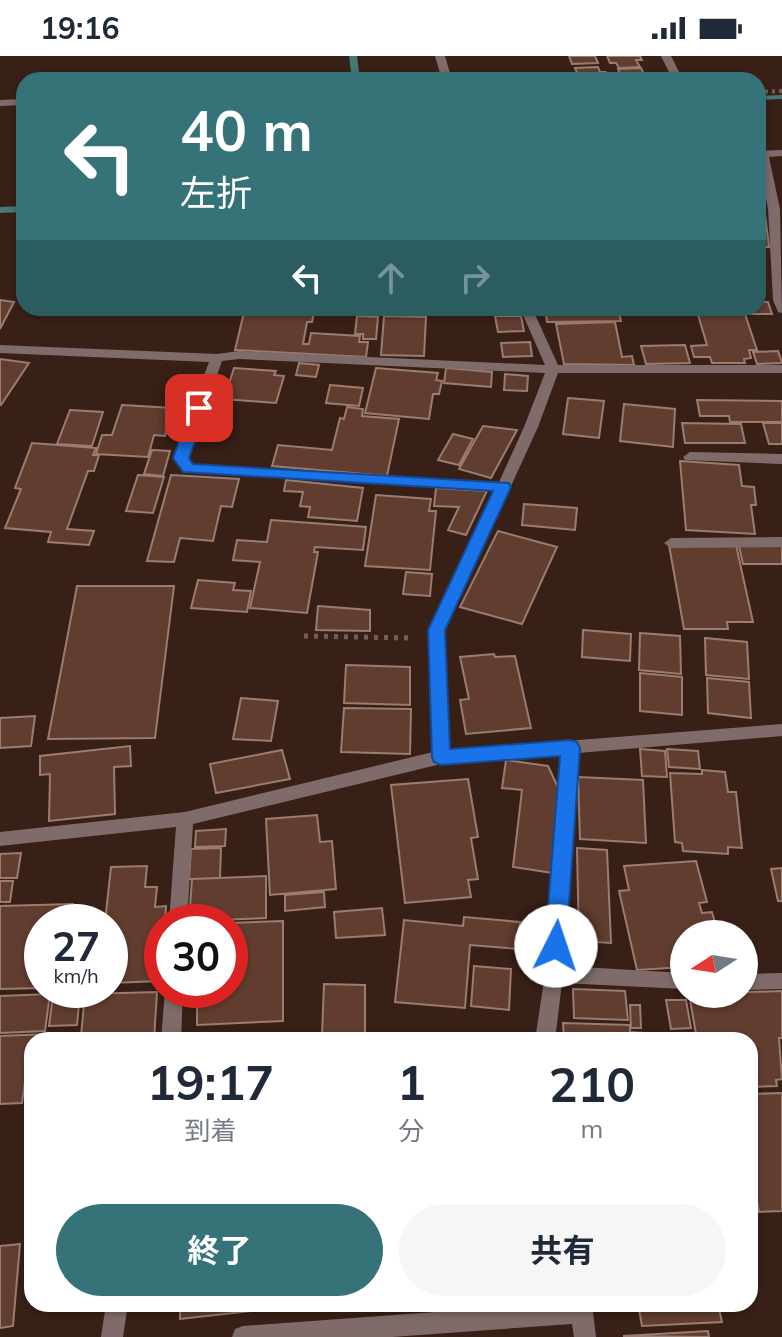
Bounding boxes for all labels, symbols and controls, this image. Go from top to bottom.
text: 19:16 [40,9,119,47]
text: 40 m [180,95,313,165]
icon: left [48,104,152,208]
text: 左折 [180,170,252,215]
icon: left [285,256,329,300]
icon: ahead [369,256,413,300]
icon: right [453,256,497,300]
pin [165,374,233,442]
icon: arrive [177,386,221,430]
speed limit sign: 30 [144,904,248,1008]
position arrow [514,904,598,988]
north arrow [670,920,758,1008]
map controls [670,920,758,1008]
text: 27 [52,921,100,971]
text: km/h [53,963,99,988]
text: 19:17 [147,1052,274,1112]
text: 1 [397,1052,426,1112]
text: 210 [549,1054,635,1114]
text: m [580,1112,603,1145]
text: 到着 [184,1114,236,1147]
text: 分 [398,1114,424,1147]
button: 終了 [56,1204,383,1296]
button: 共有 [399,1204,726,1296]

